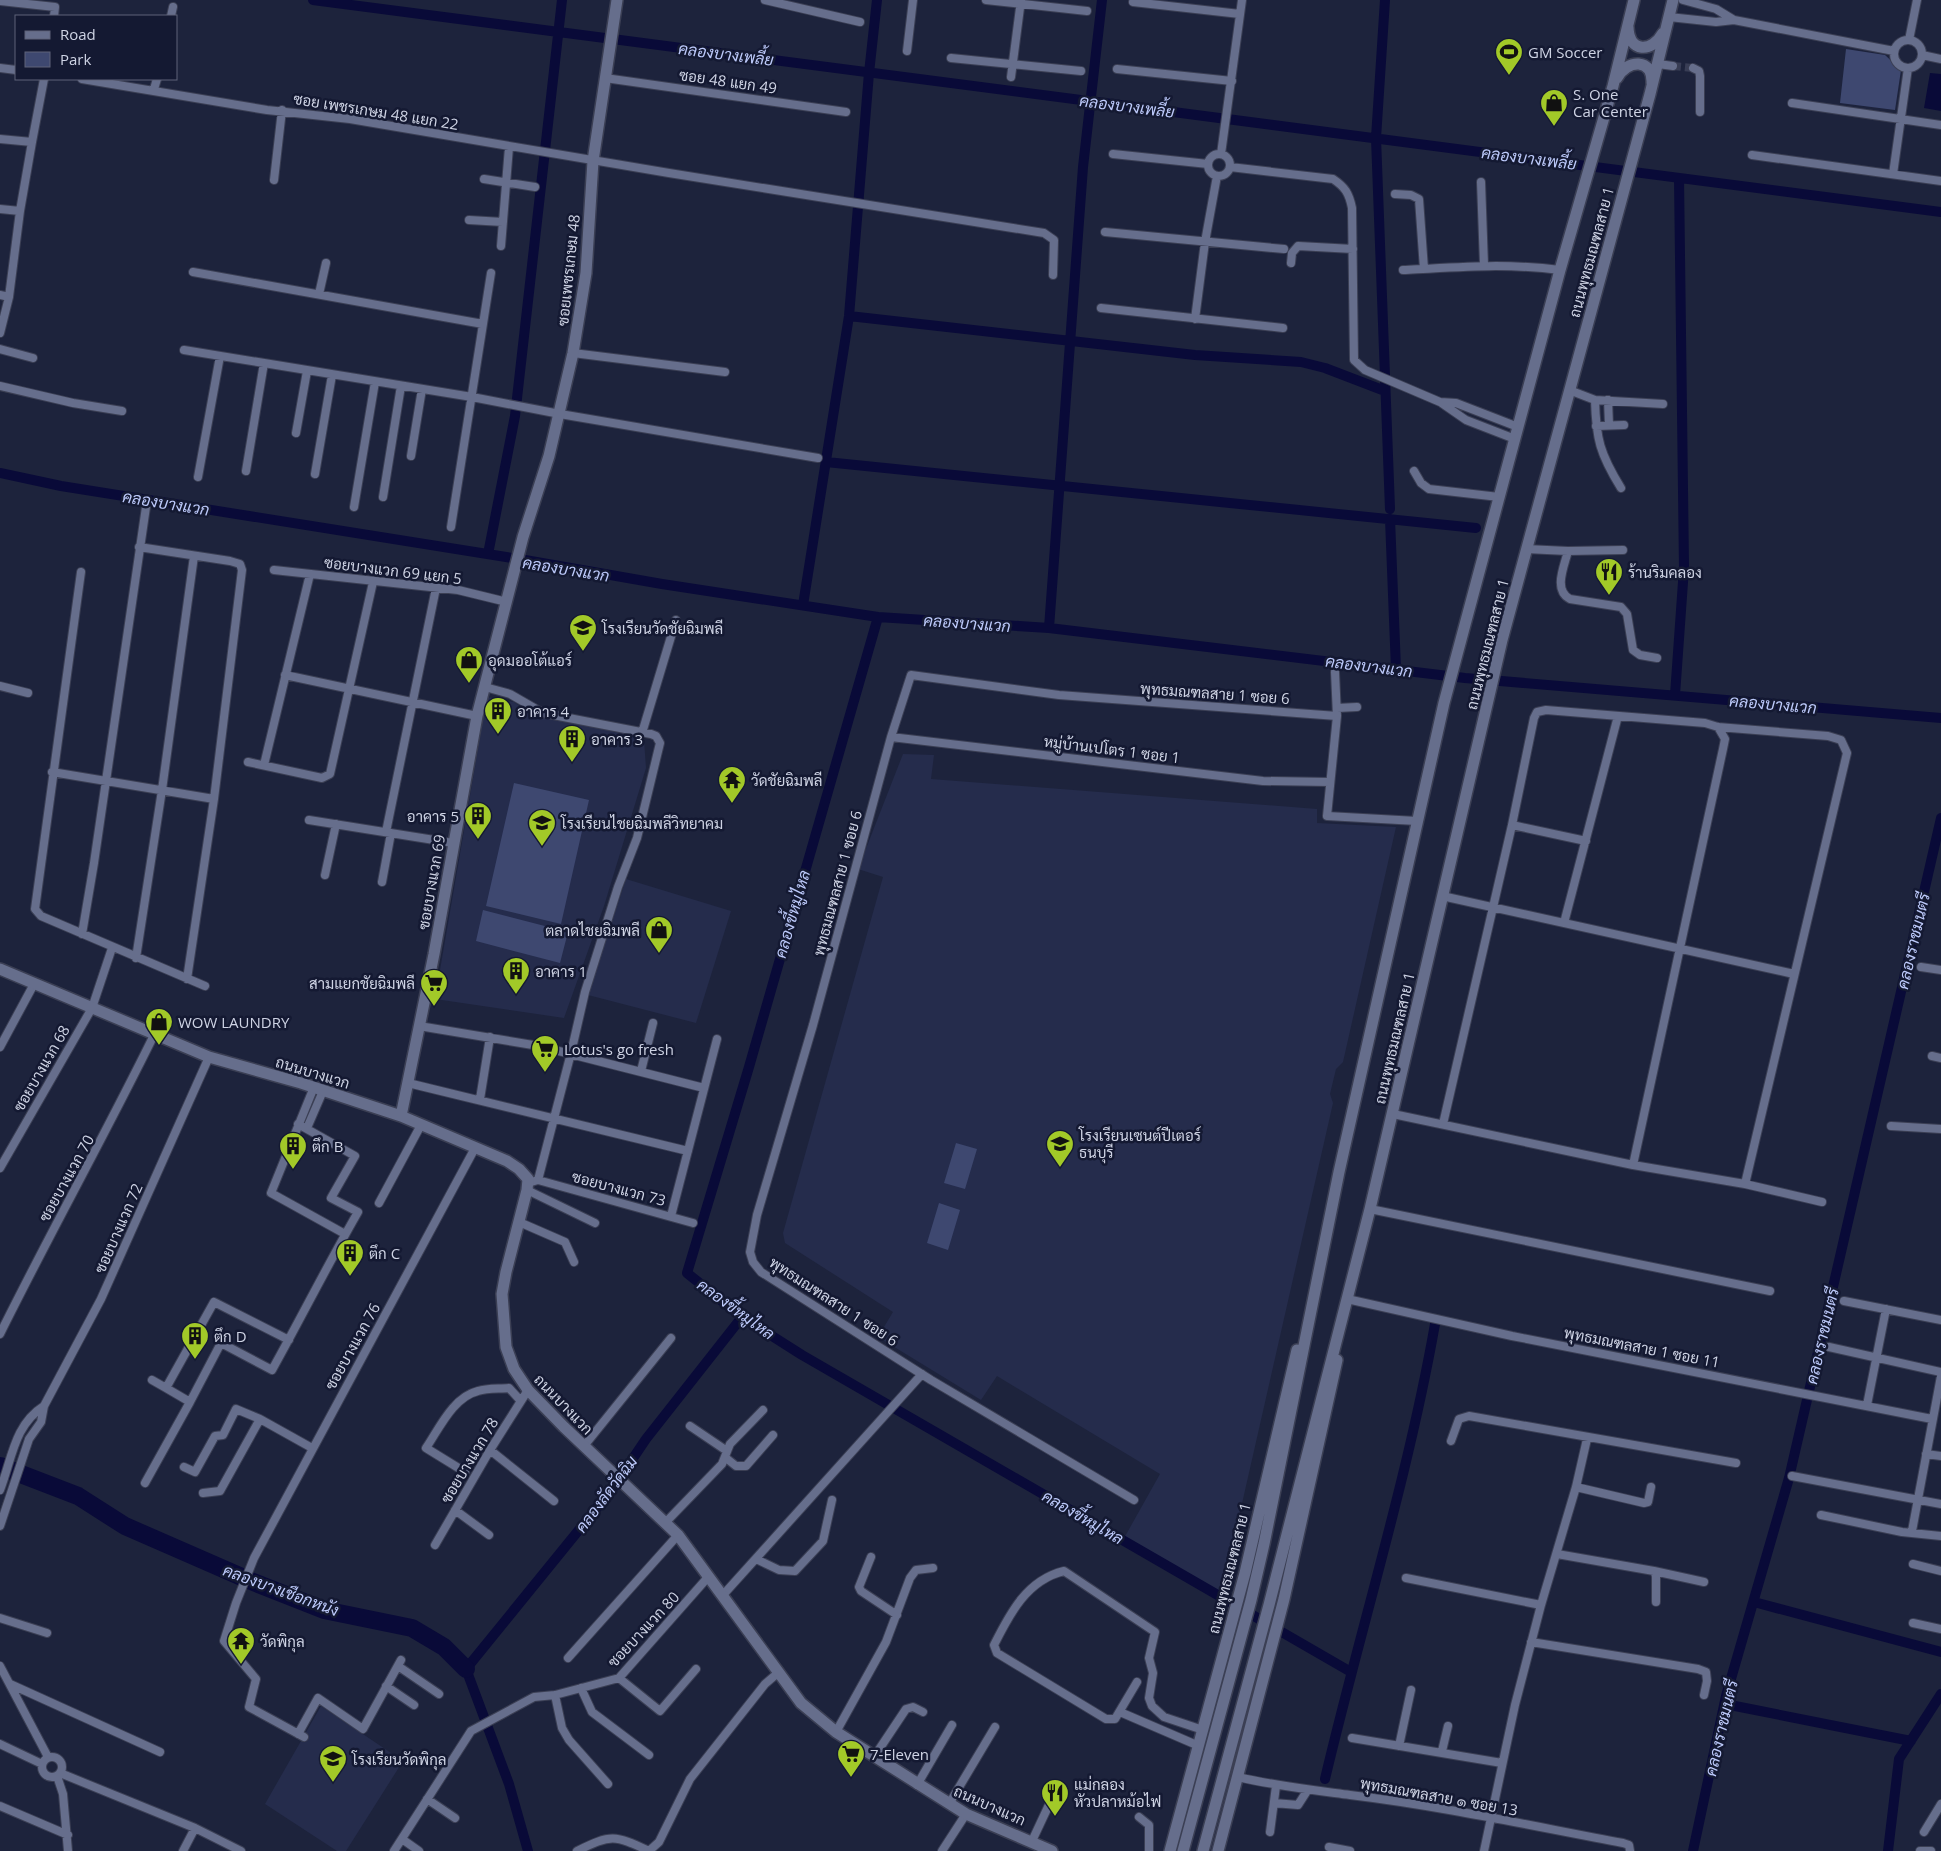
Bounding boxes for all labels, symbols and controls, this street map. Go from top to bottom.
legend [15,15,178,80]
text: Road [60,24,96,44]
water label: คลองบางเพลี้ย [677,34,775,71]
sports icon: GM Soccer [1494,37,1524,76]
place label: GM Soccer [1528,42,1602,62]
text: Park [60,49,91,69]
street label: ซอย 48 แยก 49 [678,64,778,98]
place label: S. One Car Center [1573,84,1648,121]
water label: คลองบางเพลี้ย [1078,86,1176,123]
street label: ซอย เพชรเกษม 48 แยก 22 [292,88,460,134]
shop icon: S. One Car Center [1539,88,1569,127]
water label: คลองบางเพลี้ย [1480,138,1578,175]
street label: ถนนพุทธมณฑลสาย 1 [1564,184,1620,320]
street label: ซอยเพชรเกษม 48 [552,213,584,327]
water label: คลองบางแวก [121,485,211,521]
water label: คลองบางแวก [521,551,611,587]
street label: ซอยบางแวก 69 แยก 5 [323,552,463,588]
restaurant icon: ร้านริมคลอง [1594,557,1624,596]
place label: ร้านริมคลอง [1628,562,1702,582]
street label: ถนนพุทธมณฑลสาย 1 [1461,576,1515,712]
water label: คลองบางแวก [923,609,1011,637]
school or university icon: โรงเรียนวัดชัยฉิมพลี [568,613,598,652]
place label: โรงเรียนวัดชัยฉิมพลี [601,618,723,638]
shop icon: อุดมออโต้แอร์ [454,645,484,684]
place label: อุดมออโต้แอร์ [488,650,572,672]
water label: คลองบางแวก [1324,650,1414,682]
street label: พุทธมณฑลสาย 1 ซอย 6 [1139,678,1290,710]
water label: คลองบางแวก [1728,689,1818,719]
building icon: อาคาร 4 [483,696,513,735]
place label: อาคาร 4 [517,701,570,721]
building icon: อาคาร 3 [557,724,587,763]
place label: อาคาร 3 [591,729,643,749]
street label: หมู่บ้านเปโตร 1 ซอย 1 [1043,731,1181,768]
temple icon: วัดชัยฉิมพลี [717,765,747,804]
place label: วัดชัยฉิมพลี [751,770,823,790]
building icon: อาคาร 5 [463,801,493,840]
place label: อาคาร 5 [407,806,459,826]
school or university icon: โรงเรียนไชยฉิมพลีวิทยาคม [527,808,557,847]
street label: พุทธมณฑลสาย 1 ซอย 6 [808,808,868,958]
place label: โรงเรียนไชยฉิมพลีวิทยาคม [560,813,723,833]
street label: ซอยบางแวก 69 [413,833,449,931]
water label: คลองขี้หมูไหล [766,867,816,961]
water label: คลองราชมนตรี [1891,889,1935,991]
shop icon: ตลาดไชยฉิมพลี [644,915,674,954]
place label: ตลาดไชยฉิมพลี [545,920,640,940]
building icon: อาคาร 1 [501,956,531,995]
place label: อาคาร 1 [535,961,587,981]
supermarket icon: สามแยกชัยฉิมพลี [419,968,449,1007]
street label: ถนนพุทธมณฑลสาย 1 [1369,970,1421,1106]
place label: สามแยกชัยฉิมพลี [309,973,415,993]
shop icon: WOW LAUNDRY [144,1007,174,1046]
place label: WOW LAUNDRY [178,1012,290,1032]
street label: ซอยบางแวก 68 [8,1021,74,1115]
supermarket icon: Lotus's go fresh [530,1034,560,1073]
place label: Lotus's go fresh [564,1039,674,1059]
street label: ถนนบางแวก [273,1051,353,1093]
place label: โรงเรียนเซนต์ปีเตอร์ ธนบุรี [1078,1125,1201,1164]
school or university icon: โรงเรียนเซนต์ปีเตอร์ ธนบุรี [1045,1129,1075,1168]
street label: ซอยบางแวก 70 [34,1131,98,1225]
building icon: ตึก B [278,1131,308,1170]
place label: ตึก B [312,1136,343,1156]
street label: ซอยบางแวก 73 [570,1166,668,1210]
street label: ซอยบางแวก 72 [89,1180,147,1276]
building icon: ตึก C [335,1238,365,1277]
place label: ตึก C [369,1243,400,1263]
street label: พุทธมณฑลสาย 1 ซอย 6 [765,1252,902,1352]
water label: คลองขี้หมูไหล [692,1271,781,1345]
water label: คลองราชมนตรี [1800,1284,1844,1386]
street label: ซอยบางแวก 76 [320,1299,384,1393]
building icon: ตึก D [180,1321,210,1360]
street label: พุทธมณฑลสาย 1 ซอย 11 [1562,1322,1722,1374]
place label: ตึก D [214,1326,247,1346]
street label: ถนนบางแวก [530,1370,598,1438]
street label: ซอยบางแวก 78 [436,1414,502,1506]
water label: คลองลัดวัดฉิม [570,1451,642,1537]
water label: คลองขี้หมูไหล [1038,1482,1129,1550]
street label: ถนนพุทธมณฑลสาย 1 [1203,1500,1257,1636]
water label: คลองบางเชือกหนัง [220,1559,342,1621]
street label: ซอยบางแวก 80 [603,1587,683,1671]
temple icon: วัดพิกุล [226,1626,256,1665]
place label: วัดพิกุล [260,1631,305,1653]
water label: คลองราชมนตรี [1699,1676,1743,1778]
supermarket icon: 7-Eleven [836,1739,866,1778]
school or university icon: โรงเรียนวัดพิกุล [318,1744,348,1783]
place label: 7-Eleven [870,1744,929,1764]
place label: โรงเรียนวัดพิกุล [351,1749,447,1771]
street label: พุทธมณฑลสาย ๑ ซอย 13 [1358,1772,1519,1822]
place label: แม่กลอง หัวปลาหม้อไฟ [1074,1774,1161,1811]
restaurant icon: แม่กลอง หัวปลาหม้อไฟ [1040,1778,1070,1817]
street label: ถนนบางแวก [951,1780,1029,1830]

